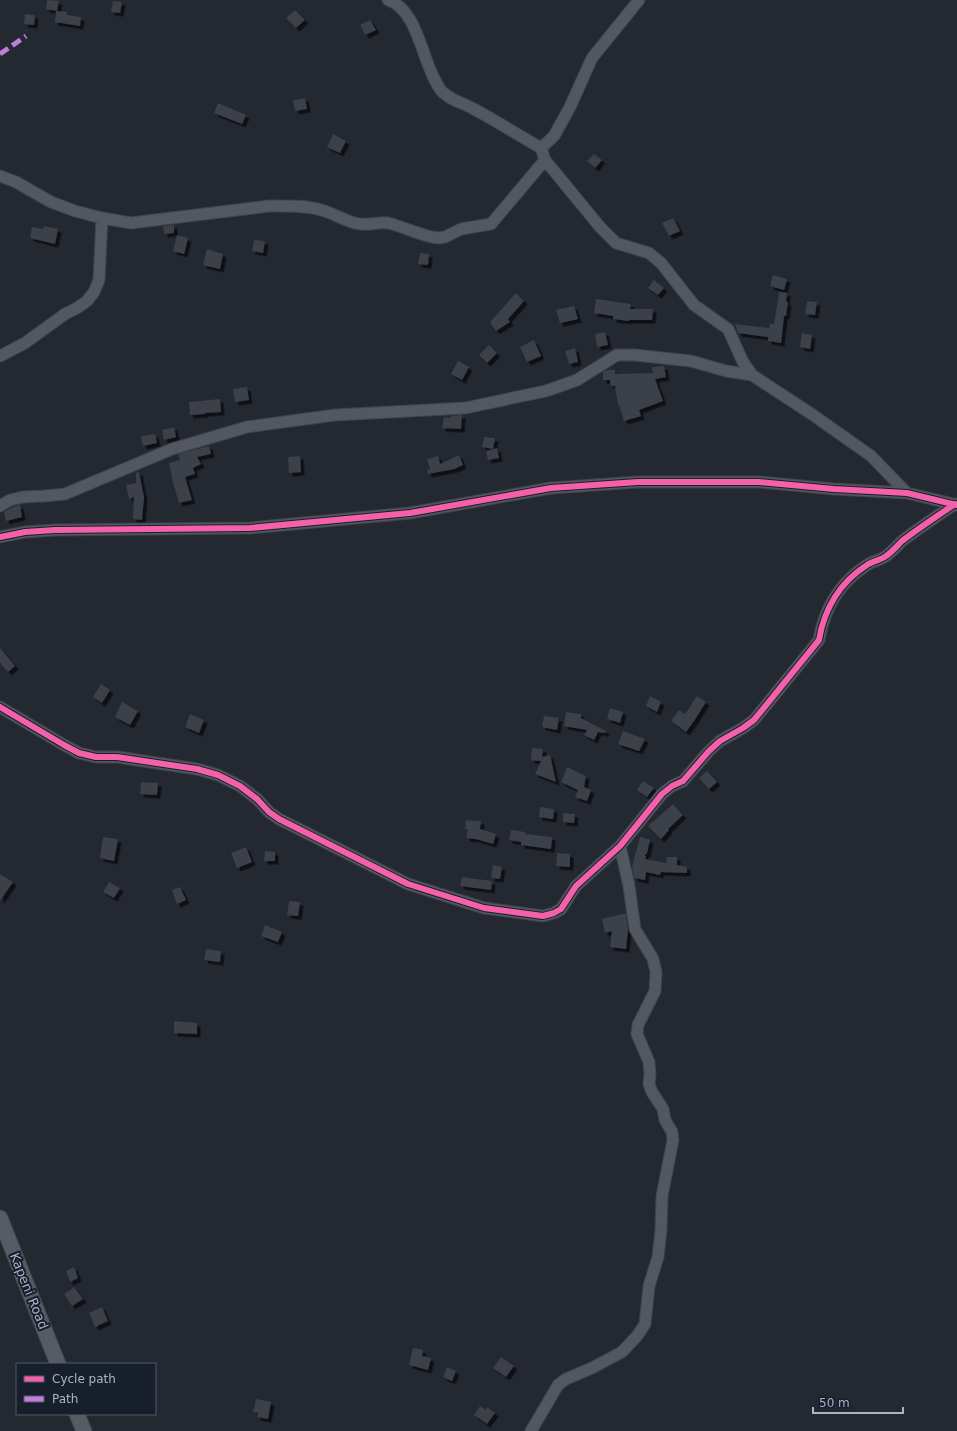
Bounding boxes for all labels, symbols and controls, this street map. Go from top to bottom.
street label: Kapeni Road [7,1251,51,1331]
legend [16,1363,156,1415]
text: Cycle path [52,1372,116,1386]
scale bar [813,1389,903,1415]
text: Path [52,1392,78,1406]
text: 50 m [819,1396,850,1410]

